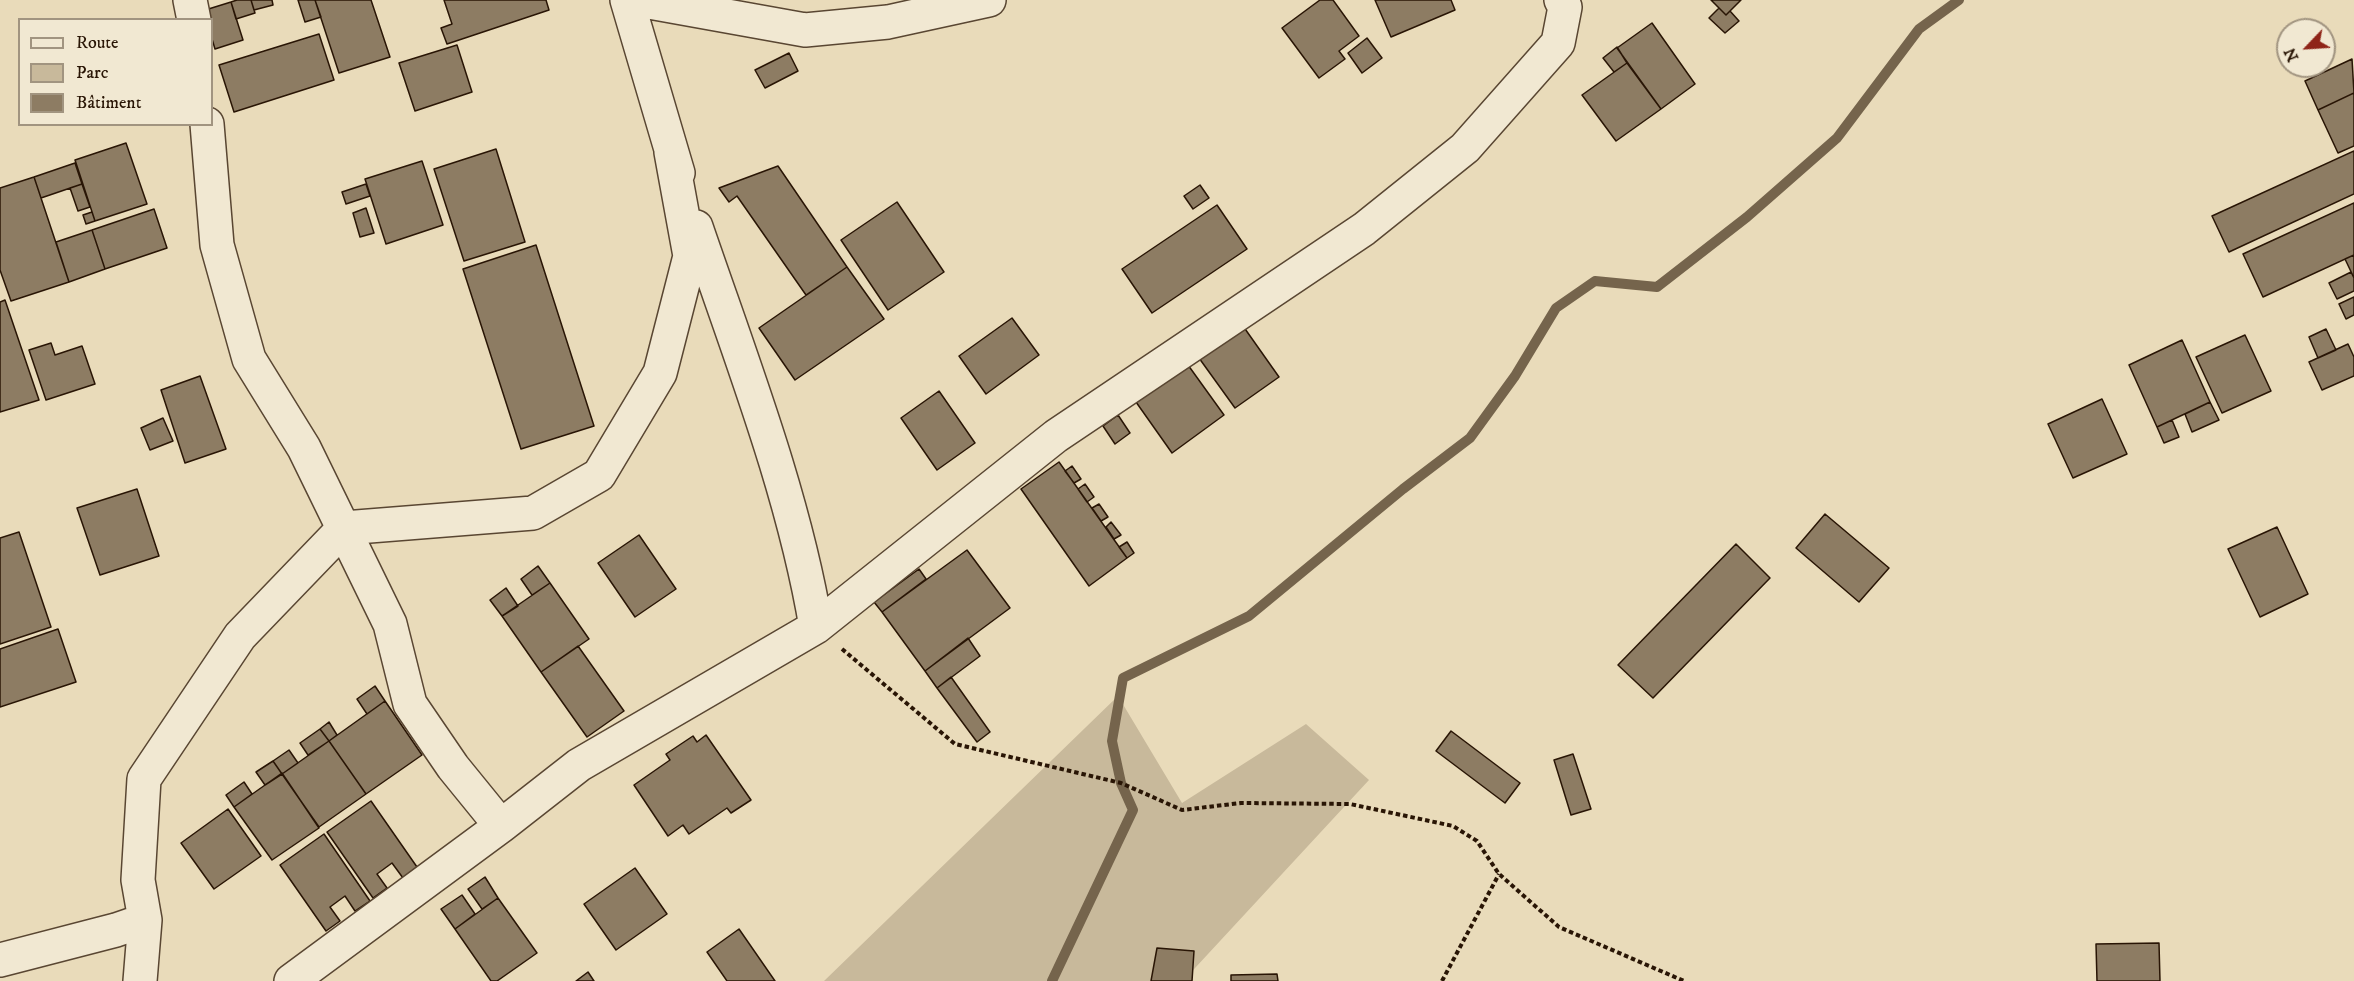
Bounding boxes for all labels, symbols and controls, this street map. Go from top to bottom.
legend [18,18,213,126]
north arrow [2276,18,2336,78]
text: Route [76,32,119,54]
text: N [2280,45,2303,65]
text: Parc [76,62,108,84]
text: Bâtiment [76,92,141,114]

